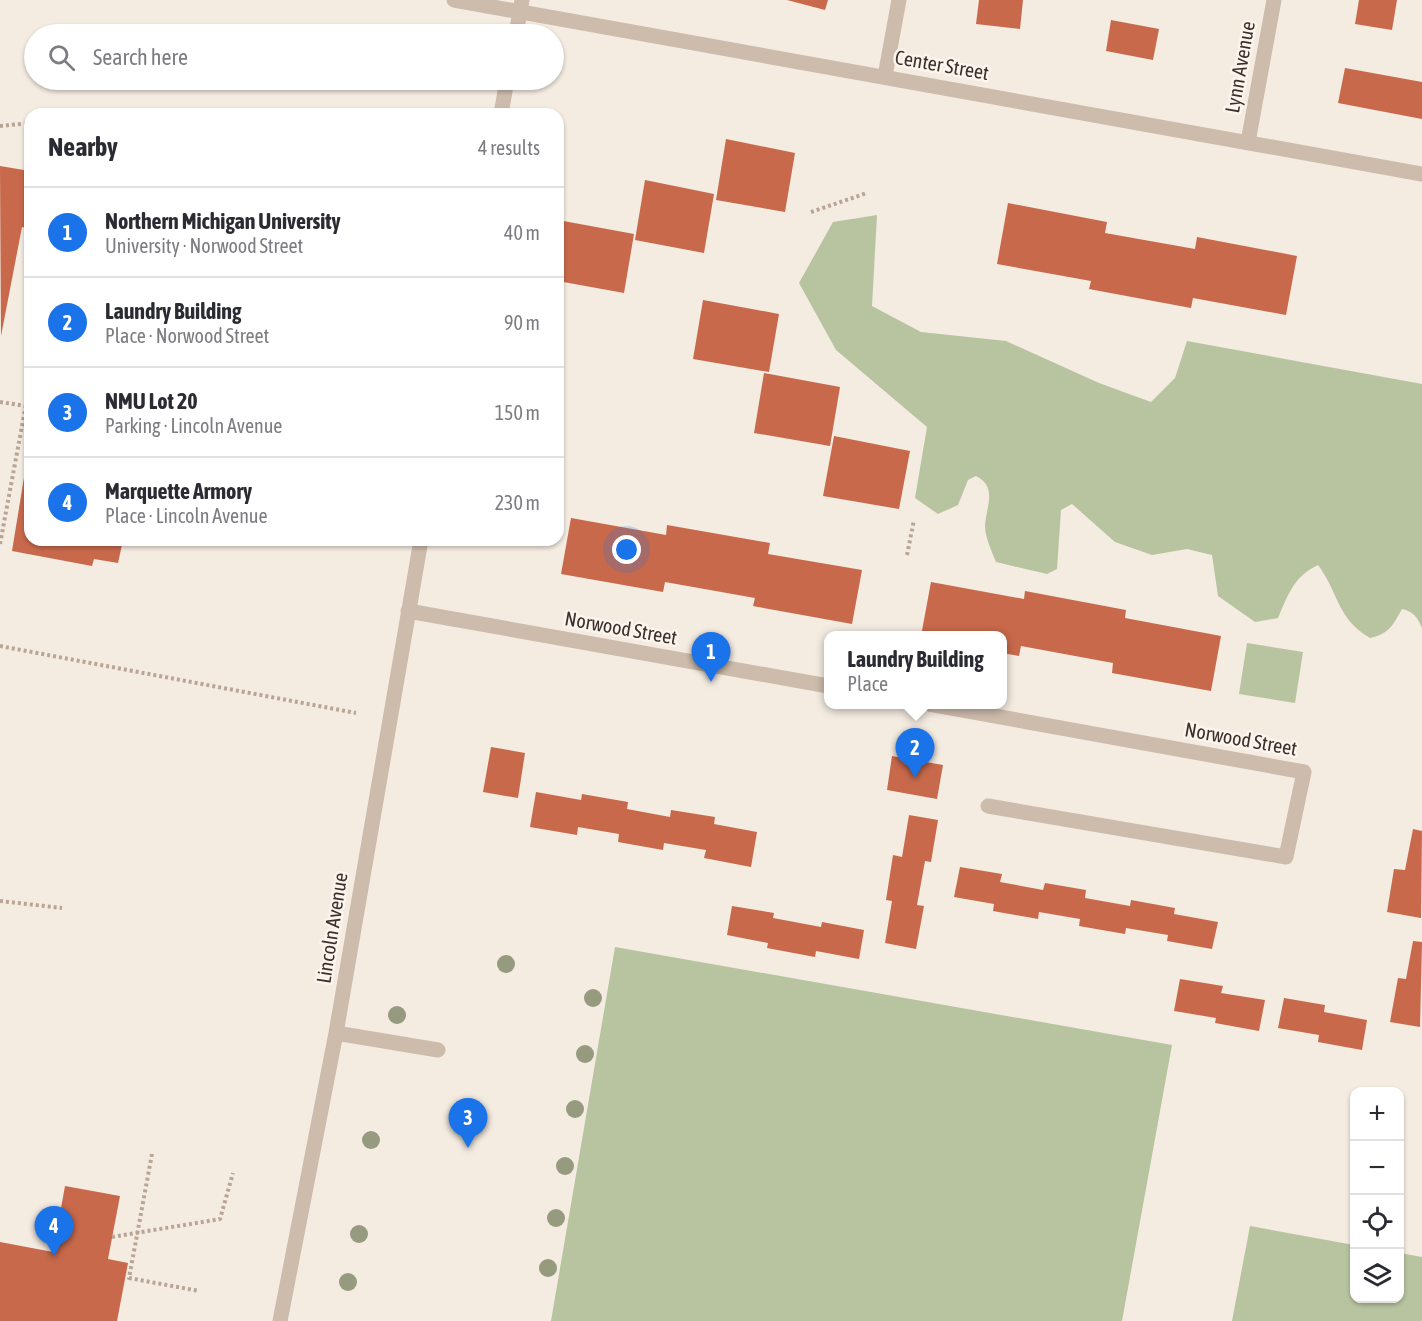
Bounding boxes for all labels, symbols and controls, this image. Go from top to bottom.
street label: Lynn Avenue [1220,19,1259,115]
search box [24,24,564,90]
icon: search [45,41,78,74]
text: Search here [93,44,188,70]
street label: Center Street [893,45,991,84]
text: Nearby [48,132,118,162]
text: 4 results [478,136,540,159]
text: Northern Michigan University [105,208,341,234]
text: 1 [63,221,72,244]
text: 40 m [504,221,540,244]
text: University · Norwood Street [105,234,303,257]
text: Laundry Building [105,298,241,324]
text: 2 [63,311,72,334]
text: 90 m [504,311,540,334]
text: Place · Norwood Street [105,324,269,347]
text: NMU Lot 20 [105,388,198,414]
text: 3 [63,401,72,424]
text: 150 m [495,401,540,424]
text: Parking · Lincoln Avenue [105,414,282,437]
text: Marquette Armory [105,478,252,504]
text: 4 [63,491,72,514]
text: 230 m [495,491,540,514]
text: Place · Lincoln Avenue [105,504,268,527]
your location [612,535,641,564]
street label: Norwood Street [563,606,679,649]
popup [824,631,1007,709]
pin: 1 [692,632,730,682]
text: Laundry Building [847,646,984,672]
text: Place [847,672,888,695]
street label: Norwood Street [1183,717,1299,760]
pin: 2 [896,728,934,778]
street label: Lincoln Avenue [311,871,352,985]
map controls [1350,1087,1404,1303]
button: + [1350,1087,1404,1141]
pin: 3 [448,1098,488,1148]
button: − [1350,1141,1404,1195]
button: locate [1350,1195,1404,1249]
pin: 4 [34,1206,74,1256]
button: layers [1350,1249,1404,1303]

